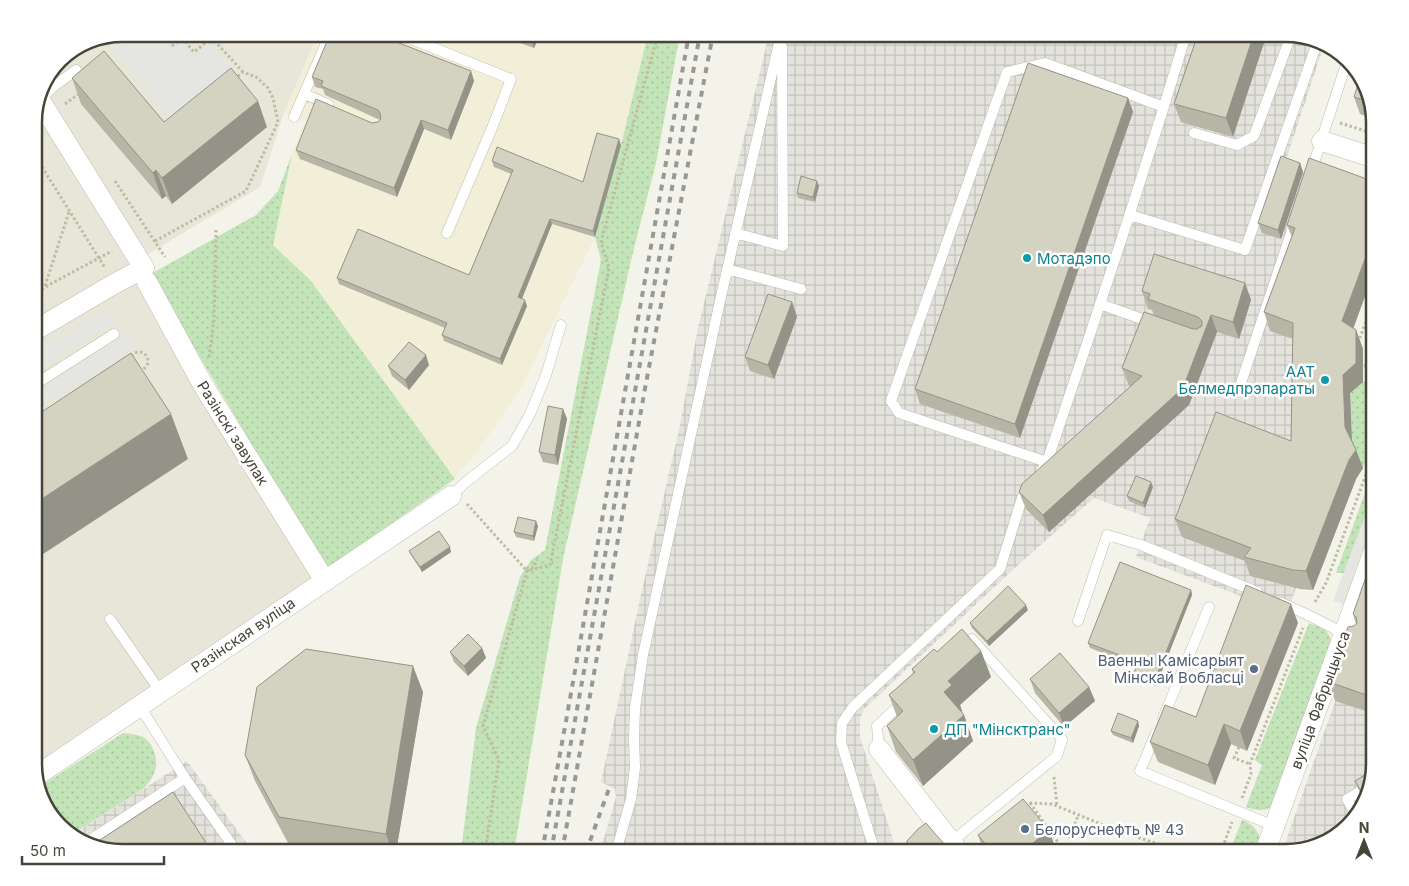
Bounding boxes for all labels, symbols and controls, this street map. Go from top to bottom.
place label: Мотадэпо [1037,249,1111,268]
marker: Мотадэпо [1021,252,1033,264]
place label: ААТ Белмедпрэпараты [1178,362,1315,398]
marker: ААТ Белмедпрэпараты [1319,374,1331,386]
street label: Разінскі завулак [193,377,273,489]
street label: Разінская вуліца [187,593,299,677]
street label: вуліца Фабрыцыуса [1286,628,1354,772]
place label: Ваенны Камісарыят Мінскай Вобласці [1098,651,1244,687]
marker: Ваенны Камісарыят Мінскай Вобласці [1248,663,1260,675]
place label: ДП "Мінсктранс" [944,720,1071,739]
marker: ДП "Мінсктранс" [928,723,940,735]
north arrow [1339,816,1389,866]
text: N [1359,819,1369,836]
place label: Белоруснефть № 43 [1035,820,1184,839]
marker: Белоруснефть № 43 [1019,823,1031,835]
scale bar [22,834,165,866]
text: 50 m [30,841,66,860]

